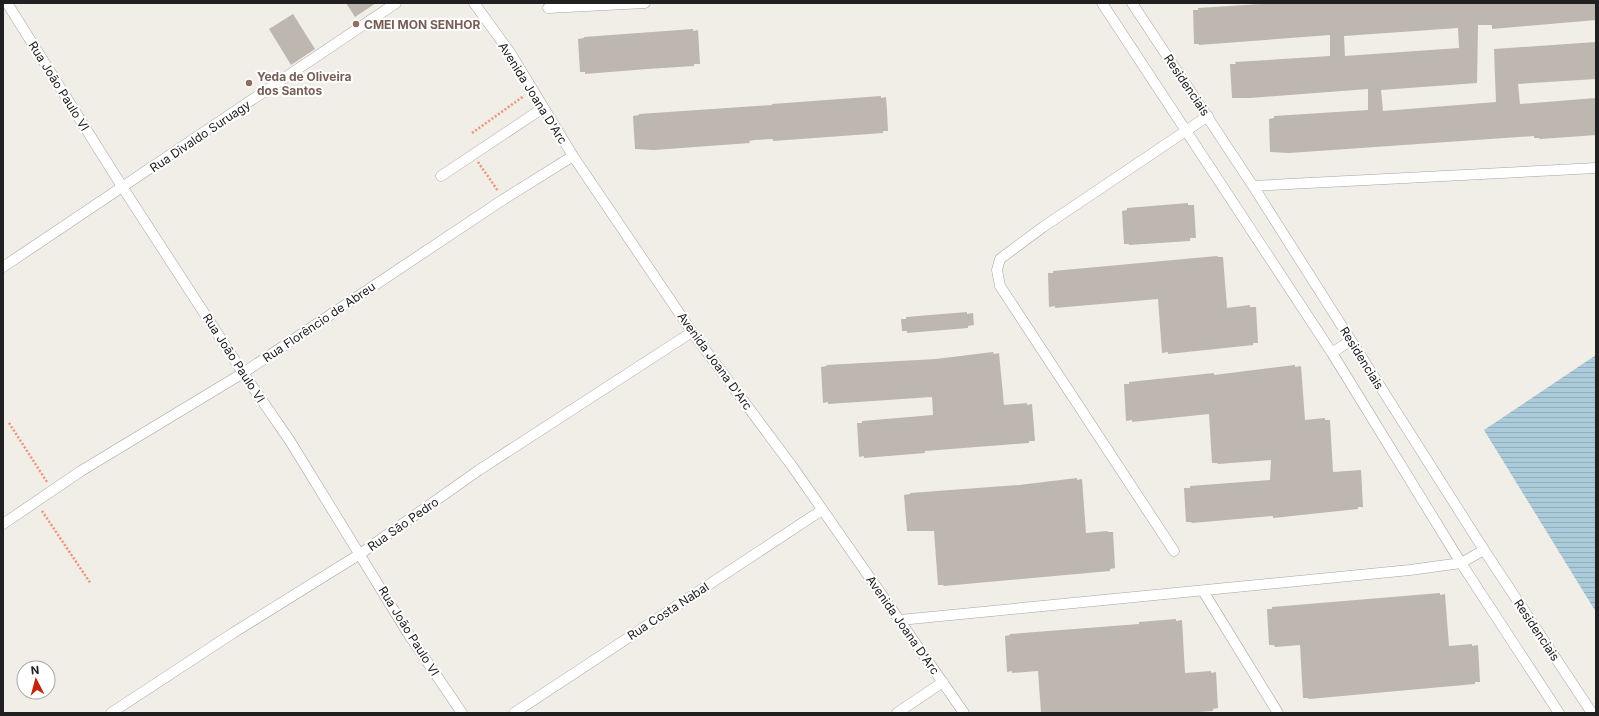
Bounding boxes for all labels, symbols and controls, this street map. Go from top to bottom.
place label: CMEI MON SENHOR [364,17,480,32]
marker: CMEI MON SENHOR [351,19,361,29]
street label: Rua João Paulo VI [25,38,93,134]
street label: Avenida Joana D'Arc [496,39,571,147]
street label: Residenciais [1161,51,1213,119]
place label: Yeda de Oliveira dos Santos [257,69,351,98]
marker: Yeda de Oliveira dos Santos [244,78,254,88]
street label: Rua Divaldo Suruagy [147,97,253,175]
street label: Rua Florêncio de Abreu [260,279,378,365]
street label: Avenida Joana D'Arc [674,309,756,413]
street label: Rua João Paulo VI [200,311,268,405]
street label: Residenciais [1337,324,1387,392]
street label: Rua São Pedro [365,494,441,554]
street label: Avenida Joana D'Arc [863,573,943,677]
street label: Rua Costa Nabal [624,579,712,643]
street label: Rua João Paulo VI [375,583,443,679]
street label: Residenciais [1511,596,1563,664]
north arrow [16,660,56,700]
text: N [30,663,40,677]

